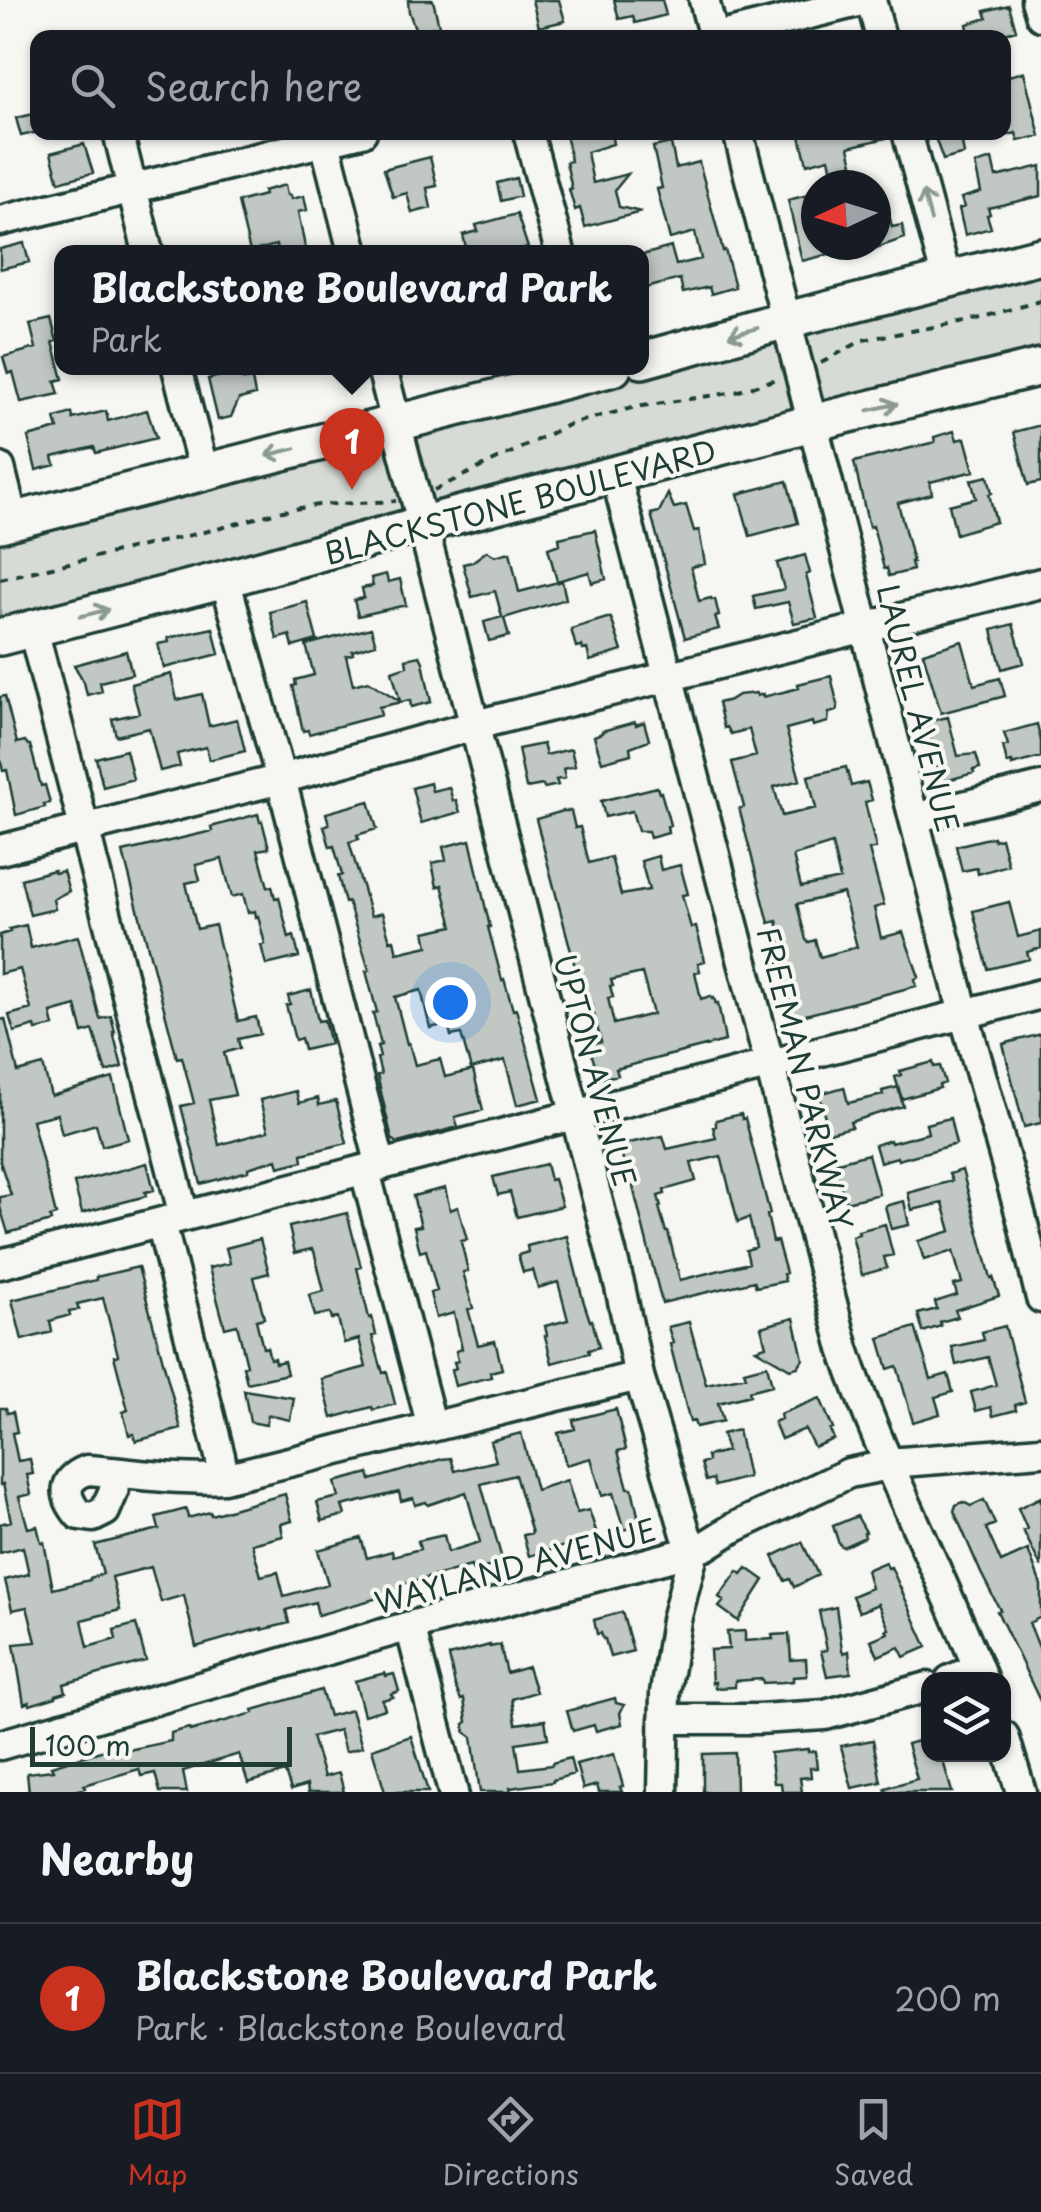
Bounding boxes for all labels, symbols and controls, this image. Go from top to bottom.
search box [30,30,1011,140]
text: Search here [145,57,362,114]
icon: search [65,58,120,113]
north arrow [801,170,891,260]
one-way arrow [916,191,935,222]
popup [54,245,649,375]
text: Blackstone Boulevard Park [90,258,613,315]
text: Park [90,315,162,363]
one-way arrow [728,324,759,342]
one-way arrow [866,397,898,415]
pin: 1 [320,408,384,490]
street label: BLACKSTONE BOULEVARD [319,427,721,575]
one-way arrow [266,444,298,462]
street label: LAUREL AVENUE [866,579,972,837]
one-way arrow [77,603,109,621]
street label: FREEMAN PARKWAY [747,922,865,1234]
street label: UPTON AVENUE [543,949,649,1191]
your location [425,977,476,1028]
street label: WAYLAND AVENUE [369,1506,661,1624]
map controls [921,1672,1011,1762]
button: layers [921,1672,1011,1762]
scale bar [30,1722,292,1766]
text: 100 m [45,1723,131,1766]
text: Nearby [40,1826,194,1889]
text: Blackstone Boulevard Park [135,1946,657,2003]
text: 1 [65,1974,80,2022]
text: 200 m [894,1974,1001,2022]
text: Park · Blackstone Boulevard [135,2003,566,2051]
tab: Map [128,2092,187,2195]
tab: Directions [443,2092,579,2195]
tab: Saved [834,2092,913,2195]

